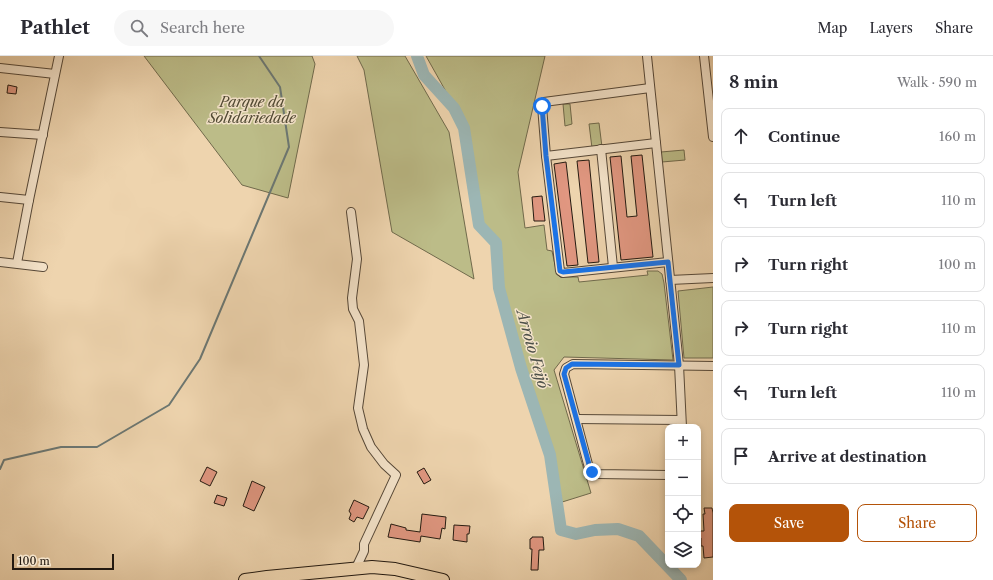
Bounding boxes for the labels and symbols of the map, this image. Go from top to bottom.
park label: Parque da Solidariedade [207,93,297,127]
route start [533,97,551,115]
water label: Arroio Feijó [512,305,553,391]
route end [583,463,601,481]
scale bar [12,552,114,571]

